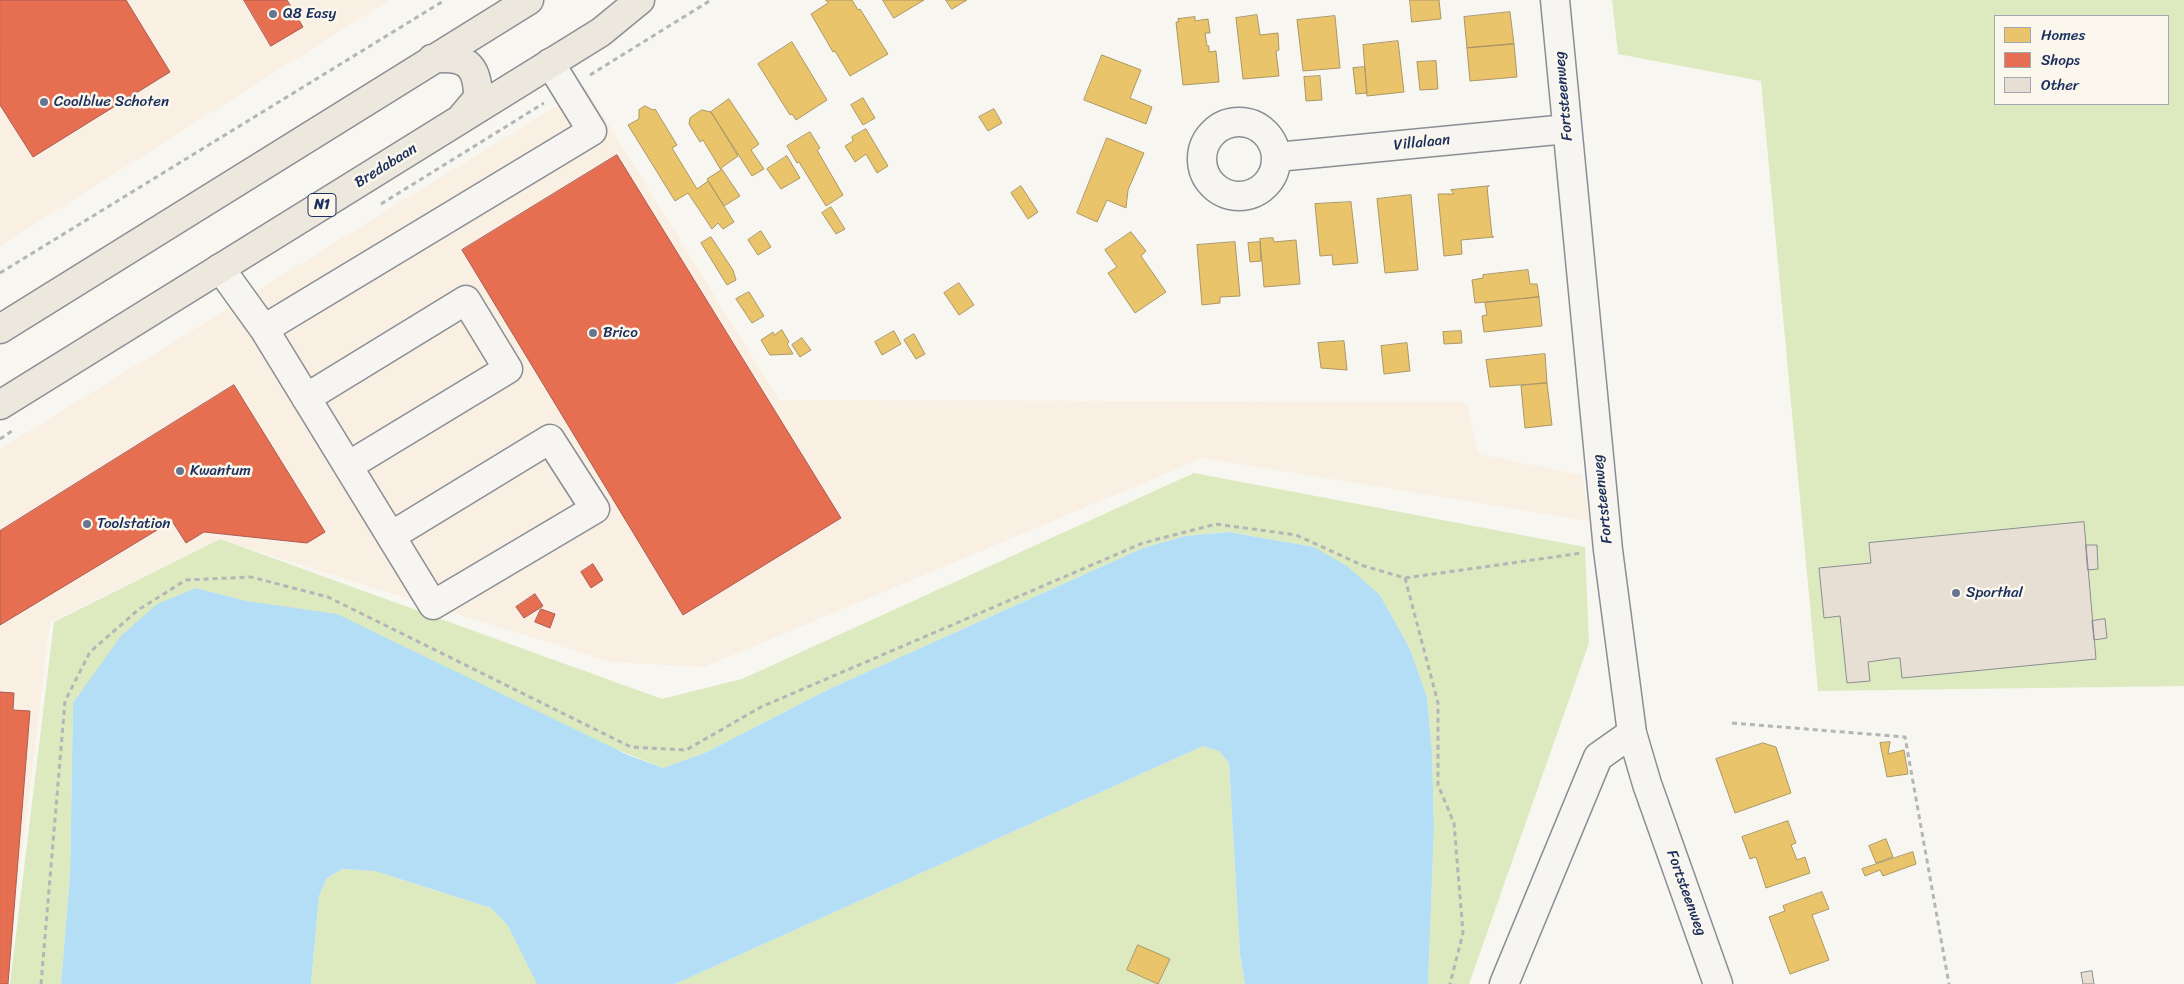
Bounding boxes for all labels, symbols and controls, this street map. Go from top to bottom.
place label: Q8 Easy [283,5,336,23]
marker: Q8 Easy [267,8,279,20]
legend [1994,15,2169,105]
text: Homes [2041,22,2085,48]
text: Shops [2041,47,2080,73]
street label: Fortsteenweg [1551,50,1577,142]
text: Other [2041,72,2079,98]
place label: Coolblue Schoten [54,93,169,111]
marker: Coolblue Schoten [38,96,50,108]
street label: Villalaan [1393,131,1451,155]
street label: Bredabaan [352,140,420,192]
road number: N1 [308,194,336,216]
place label: Brico [603,324,638,342]
marker: Brico [587,327,599,339]
street label: Fortsteenweg [1589,453,1617,545]
place label: Kwantum [190,462,251,480]
marker: Kwantum [174,465,186,477]
place label: Toolstation [97,515,170,533]
marker: Toolstation [81,518,93,530]
place label: Sporthal [1966,584,2023,602]
marker: Sporthal [1950,587,1962,599]
street label: Fortsteenweg [1662,848,1710,938]

